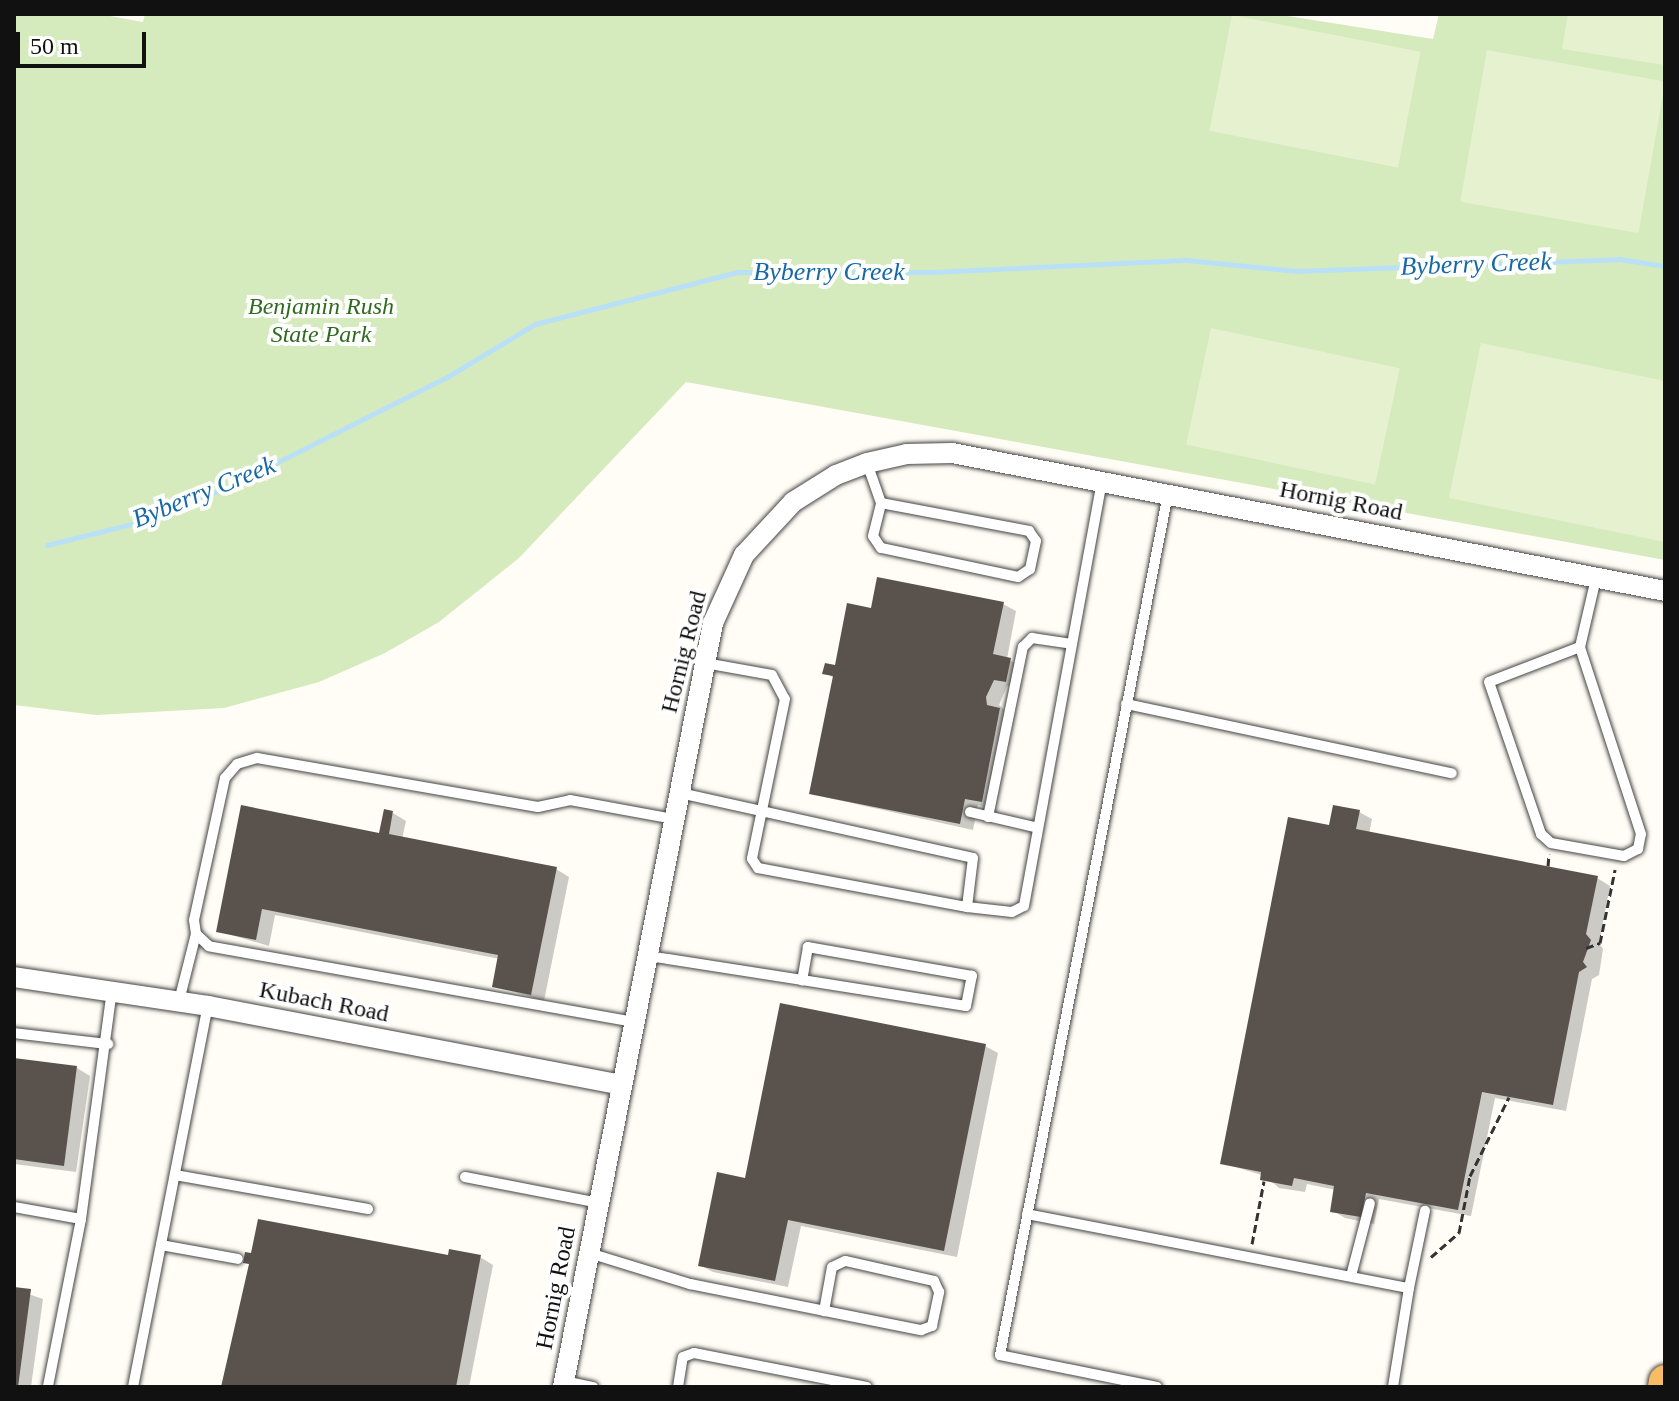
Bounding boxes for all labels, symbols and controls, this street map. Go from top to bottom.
scale bar [20,16,150,66]
text: 50 m [30,33,79,59]
water label: Byberry Creek [1400,246,1552,282]
water label: Byberry Creek [753,256,905,288]
park label: Benjamin Rush State Park [248,293,394,349]
water label: Byberry Creek [128,449,280,535]
street label: Hornig Road [1277,475,1405,527]
street label: Hornig Road [655,588,713,716]
street label: Kubach Road [257,975,391,1029]
street label: Hornig Road [530,1224,582,1352]

